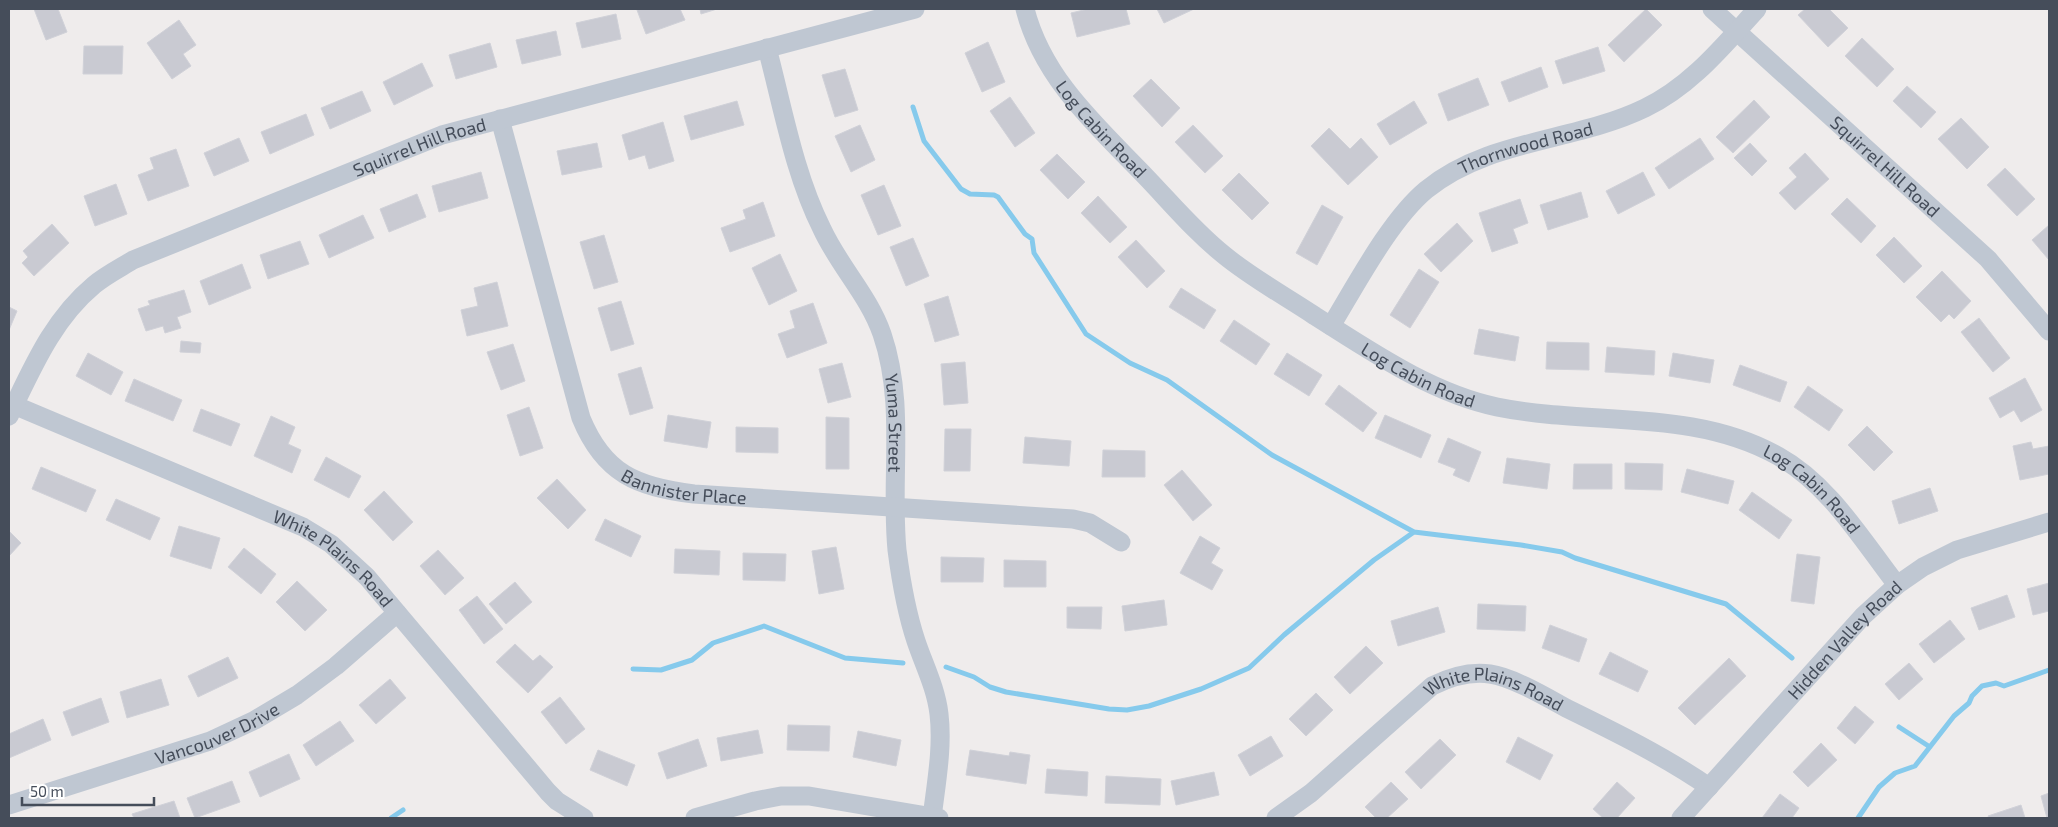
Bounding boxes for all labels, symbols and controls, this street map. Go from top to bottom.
street label: Log Cabin Road [1051,76,1151,182]
street label: Squirrel Hill Road [1826,111,1945,221]
street label: Squirrel Hill Road [350,113,488,181]
street label: Thornwood Road [1454,117,1595,178]
street label: Log Cabin Road [1357,337,1478,412]
street label: Yuma Street [881,372,907,473]
street label: Log Cabin Road [1760,439,1866,538]
street label: Bannister Place [618,464,747,508]
street label: White Plains Road [270,505,398,611]
street label: Hidden Valley Road [1783,575,1906,704]
street label: White Plains Road [1418,662,1568,716]
street label: Vancouver Drive [152,697,283,769]
scale bar [22,774,155,806]
text: 50 m [30,782,64,800]

